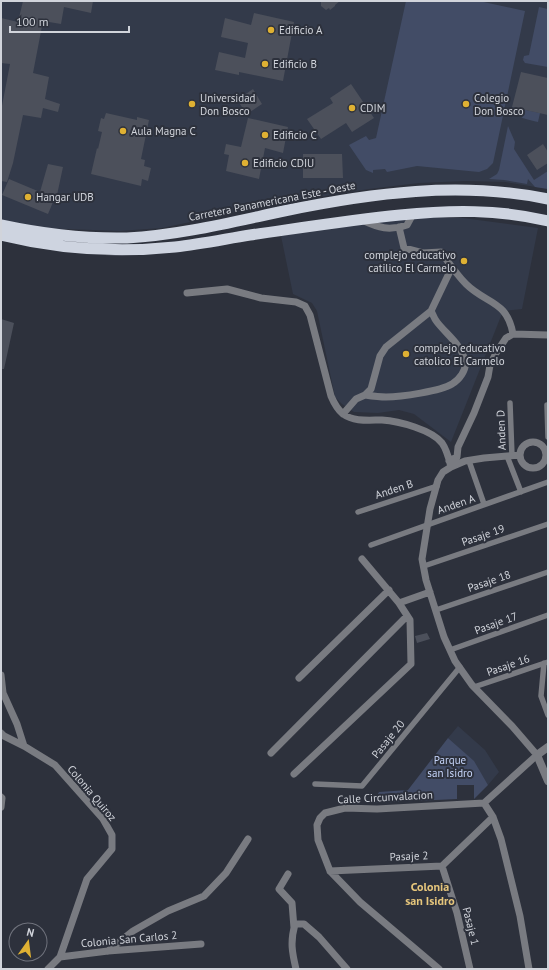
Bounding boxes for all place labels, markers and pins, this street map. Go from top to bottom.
place label: Edificio A [279,23,323,37]
marker: Edificio A [266,25,276,35]
place label: Edificio B [273,57,317,71]
marker: Edificio B [260,59,270,69]
place label: Universidad Don Bosco [200,91,256,118]
place label: Colegio Don Bosco [474,91,524,118]
marker: Universidad Don Bosco [187,99,197,109]
marker: Colegio Don Bosco [461,99,471,109]
place label: CDIM [360,101,385,115]
marker: CDIM [347,103,357,113]
place label: Aula Magna C [131,124,196,138]
marker: Aula Magna C [118,126,128,136]
place label: Edificio C [273,128,317,142]
marker: Edificio C [260,130,270,140]
place label: Edificio CDIU [253,156,314,170]
marker: Edificio CDIU [240,158,250,168]
place label: Hangar UDB [36,190,94,204]
marker: Hangar UDB [23,192,33,202]
place label: complejo educativo catilico El Carmelo [364,248,456,275]
marker: complejo educativo catilico El Carmelo [459,256,469,266]
place label: complejo educativo catolico El Carmelo [414,341,506,368]
marker: complejo educativo catolico El Carmelo [401,349,411,359]

